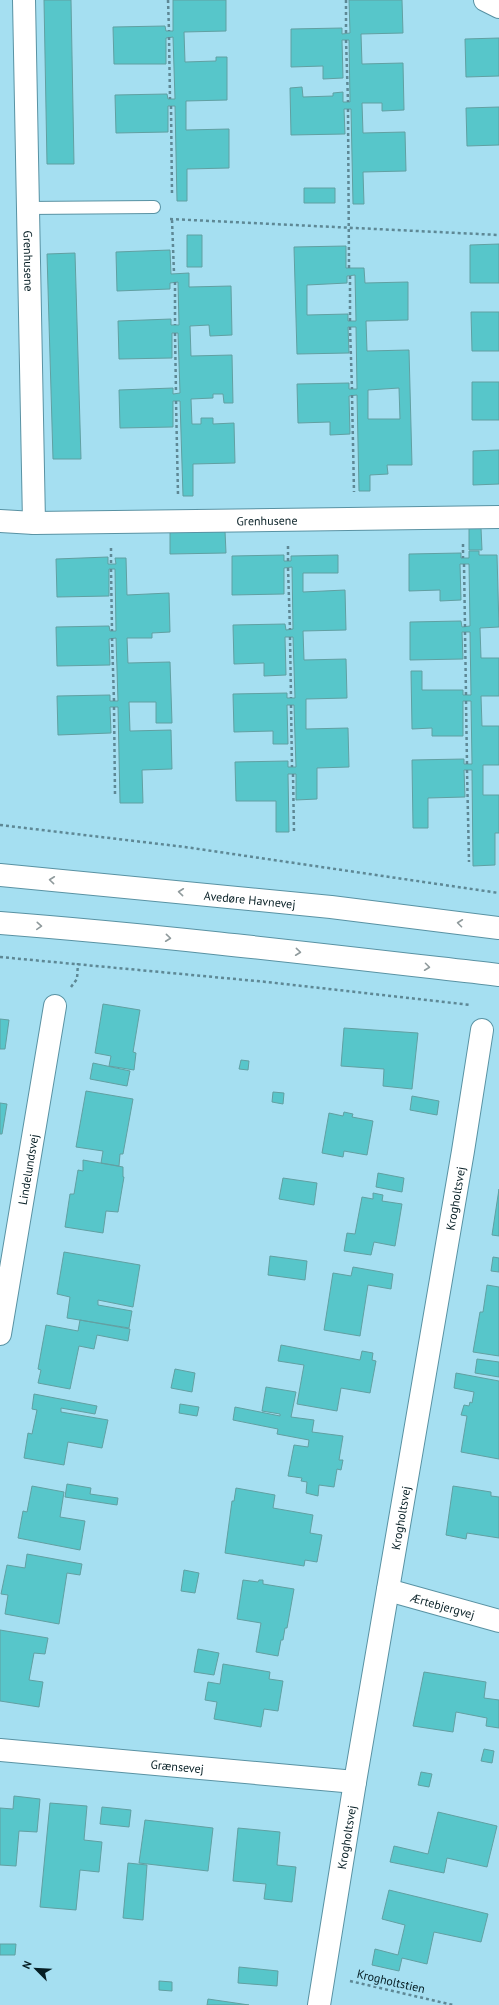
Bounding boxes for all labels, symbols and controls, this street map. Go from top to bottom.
street label: Grenhusene [21,230,37,292]
street label: Grenhusene [236,512,298,528]
one-way arrow [49,875,55,884]
street label: Avedøre Havnevej [203,887,296,911]
one-way arrow [178,888,184,897]
one-way arrow [457,919,463,928]
one-way arrow [36,921,42,930]
one-way arrow [165,934,171,943]
one-way arrow [295,947,301,956]
one-way arrow [424,962,430,971]
street label: Lindelundsvej [14,1133,41,1206]
street label: Krogholtsvej [442,1165,468,1231]
street label: Krogholtsvej [387,1485,413,1551]
street label: Ærtebjergvej [408,1589,477,1621]
street label: Grænsevej [150,1756,205,1776]
street label: Krogholtsvej [334,1804,359,1870]
north arrow [16,1949,56,1989]
text: N [19,1959,35,1971]
street label: Krogholtstien [355,1966,427,1996]

